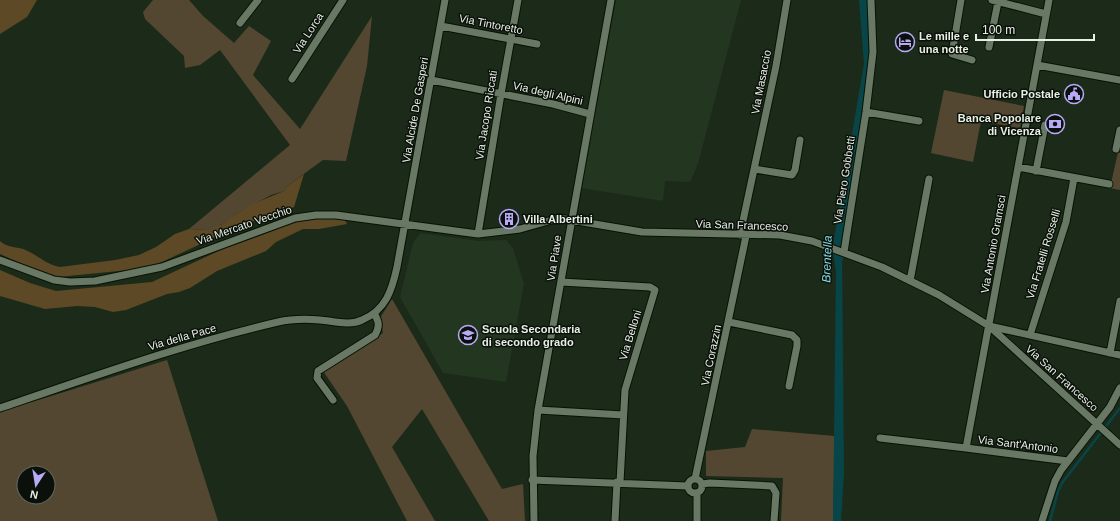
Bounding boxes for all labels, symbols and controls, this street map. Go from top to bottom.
street label: Via Lorca [290,10,326,56]
street label: Via Tintoretto [458,12,524,36]
scale bar [976,16,1094,42]
text: 100 m [982,23,1015,37]
place label: Le mille e una notte [919,30,969,55]
hotel icon: Le mille e una notte [894,31,916,53]
street label: Via Masaccio [749,49,773,115]
street label: Via Alcide De Gasperi [400,56,430,164]
street label: Via Jacopo Riccati [473,69,499,161]
street label: Via degli Alpini [512,79,584,107]
public building icon: Ufficio Postale [1063,83,1085,105]
place label: Ufficio Postale [984,88,1060,100]
place label: Banca Popolare di Vicenza [958,112,1042,137]
bank icon: Banca Popolare di Vicenza [1044,113,1066,135]
street label: Via Piero Gobbetti [831,135,857,225]
street label: Via Antonio Gramsci [978,194,1008,294]
street label: Via Mercato Vecchio [195,203,293,247]
building icon: Villa Albertini [498,208,520,230]
street label: Via Fratelli Rosselli [1024,208,1062,300]
place label: Villa Albertini [523,213,593,225]
street label: Via San Francesco [695,217,789,233]
street label: Via Piave [544,234,564,282]
water label: Brentella [819,235,835,283]
street label: Via Belloni [617,308,643,362]
street label: Via della Pace [147,322,217,352]
place label: Scuola Secondaria di secondo grado [482,323,581,348]
street label: Via Corazzin [699,323,723,387]
school or university icon: Scuola Secondaria di secondo grado [457,324,479,346]
street label: Via San Francesco [1024,343,1100,413]
street label: Via Sant'Antonio [977,433,1059,455]
north arrow [16,465,56,505]
text: N [29,488,39,501]

